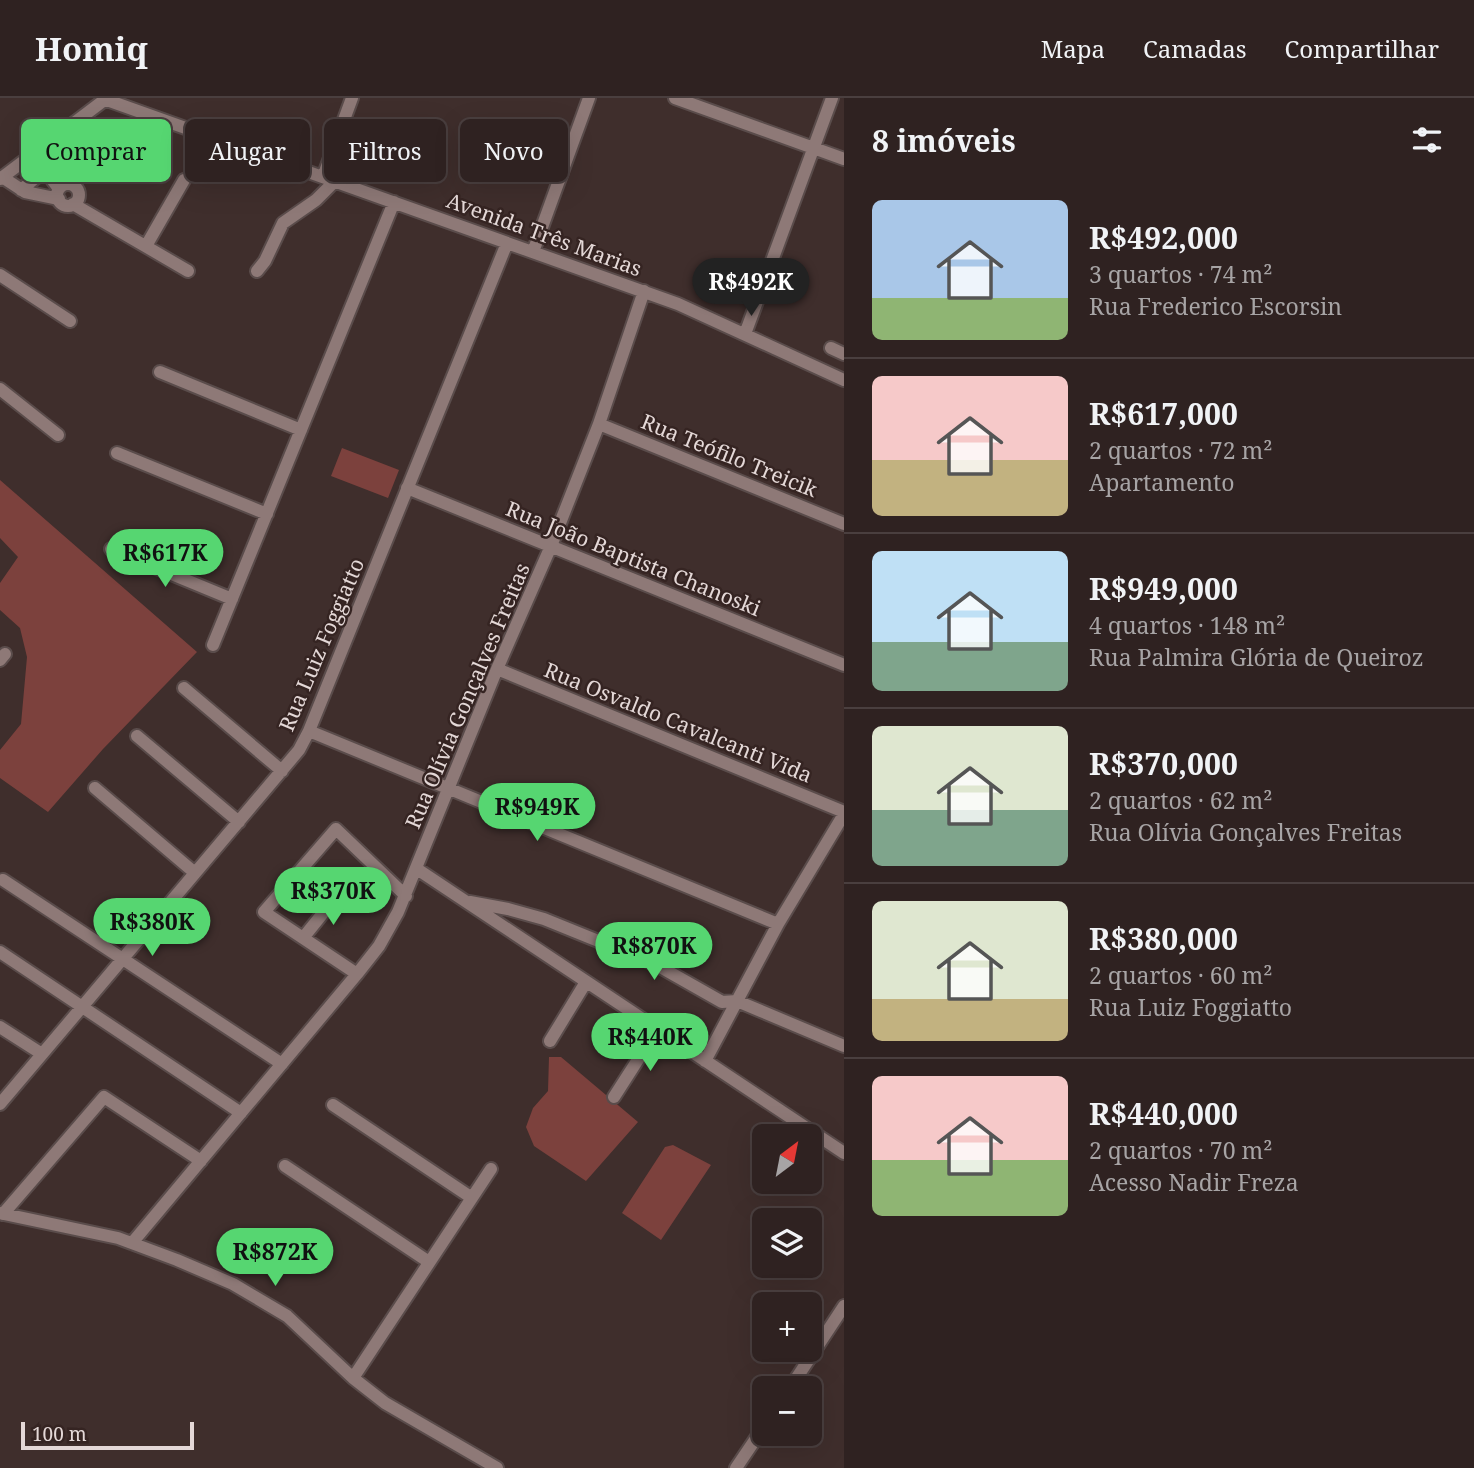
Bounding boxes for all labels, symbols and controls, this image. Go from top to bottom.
text: Homiq [35,26,148,71]
text: Mapa [1041,32,1105,65]
text: Camadas [1143,32,1247,65]
text: Compartilhar [1285,32,1439,65]
chip: Comprar [21,119,171,182]
chip: Alugar [185,119,310,182]
chip: Filtros [324,119,446,182]
chip: Novo [460,119,568,182]
text: 8 imóveis [872,120,1016,161]
icon: filters [1408,121,1446,159]
street label: Avenida Três Marias [443,186,646,282]
text: R$492,000 [1089,217,1238,258]
icon: home [928,228,1012,312]
pin: R$492K [694,258,808,318]
text: 3 quartos · 74 m² [1089,258,1272,290]
text: R$492K [708,265,794,297]
text: Rua Frederico Escorsin [1089,290,1342,322]
text: R$617,000 [1089,393,1238,434]
icon: home [928,404,1012,488]
street label: Rua Teófilo Treicik [637,407,822,503]
text: 2 quartos · 72 m² [1089,434,1272,466]
text: Apartamento [1089,466,1234,498]
street label: Rua João Baptista Chanoski [502,494,765,622]
pin: R$617K [108,530,222,589]
text: R$617K [122,536,208,568]
street label: Rua Luiz Foggiatto [272,554,370,735]
street label: Rua Olívia Gonçalves Freitas [398,559,536,833]
text: R$949,000 [1089,568,1238,609]
icon: home [928,579,1012,663]
text: 4 quartos · 148 m² [1089,609,1285,641]
text: Rua Palmira Glória de Queiroz [1089,641,1424,673]
street label: Rua Osvaldo Cavalcanti Vida [540,655,816,789]
text: R$370,000 [1089,743,1238,784]
icon: home [928,754,1012,838]
pin: R$949K [480,784,594,843]
text: 2 quartos · 62 m² [1089,784,1272,816]
text: R$949K [494,790,580,822]
text: Rua Olívia Gonçalves Freitas [1089,816,1402,848]
pin: R$370K [276,868,390,927]
text: R$370K [290,874,376,906]
pin: R$380K [95,898,209,958]
text: R$380K [109,905,195,937]
text: R$380,000 [1089,918,1238,959]
pin: R$870K [597,922,711,982]
text: R$870K [611,929,697,961]
icon: home [928,929,1012,1013]
text: 2 quartos · 60 m² [1089,959,1272,991]
text: Rua Luiz Foggiatto [1089,991,1292,1023]
pin: R$440K [593,1014,707,1073]
text: R$440K [607,1020,693,1052]
text: R$440,000 [1089,1093,1238,1134]
icon: home [928,1104,1012,1188]
north arrow [752,1124,822,1194]
map controls [752,1124,822,1446]
text: 2 quartos · 70 m² [1089,1134,1272,1166]
text: Acesso Nadir Freza [1089,1166,1299,1198]
button: layers [752,1208,822,1278]
pin: R$872K [218,1228,332,1288]
text: R$872K [232,1235,318,1267]
button: + [752,1292,822,1362]
button: − [752,1376,822,1446]
scale bar [21,1419,194,1451]
text: 100 m [32,1421,87,1447]

